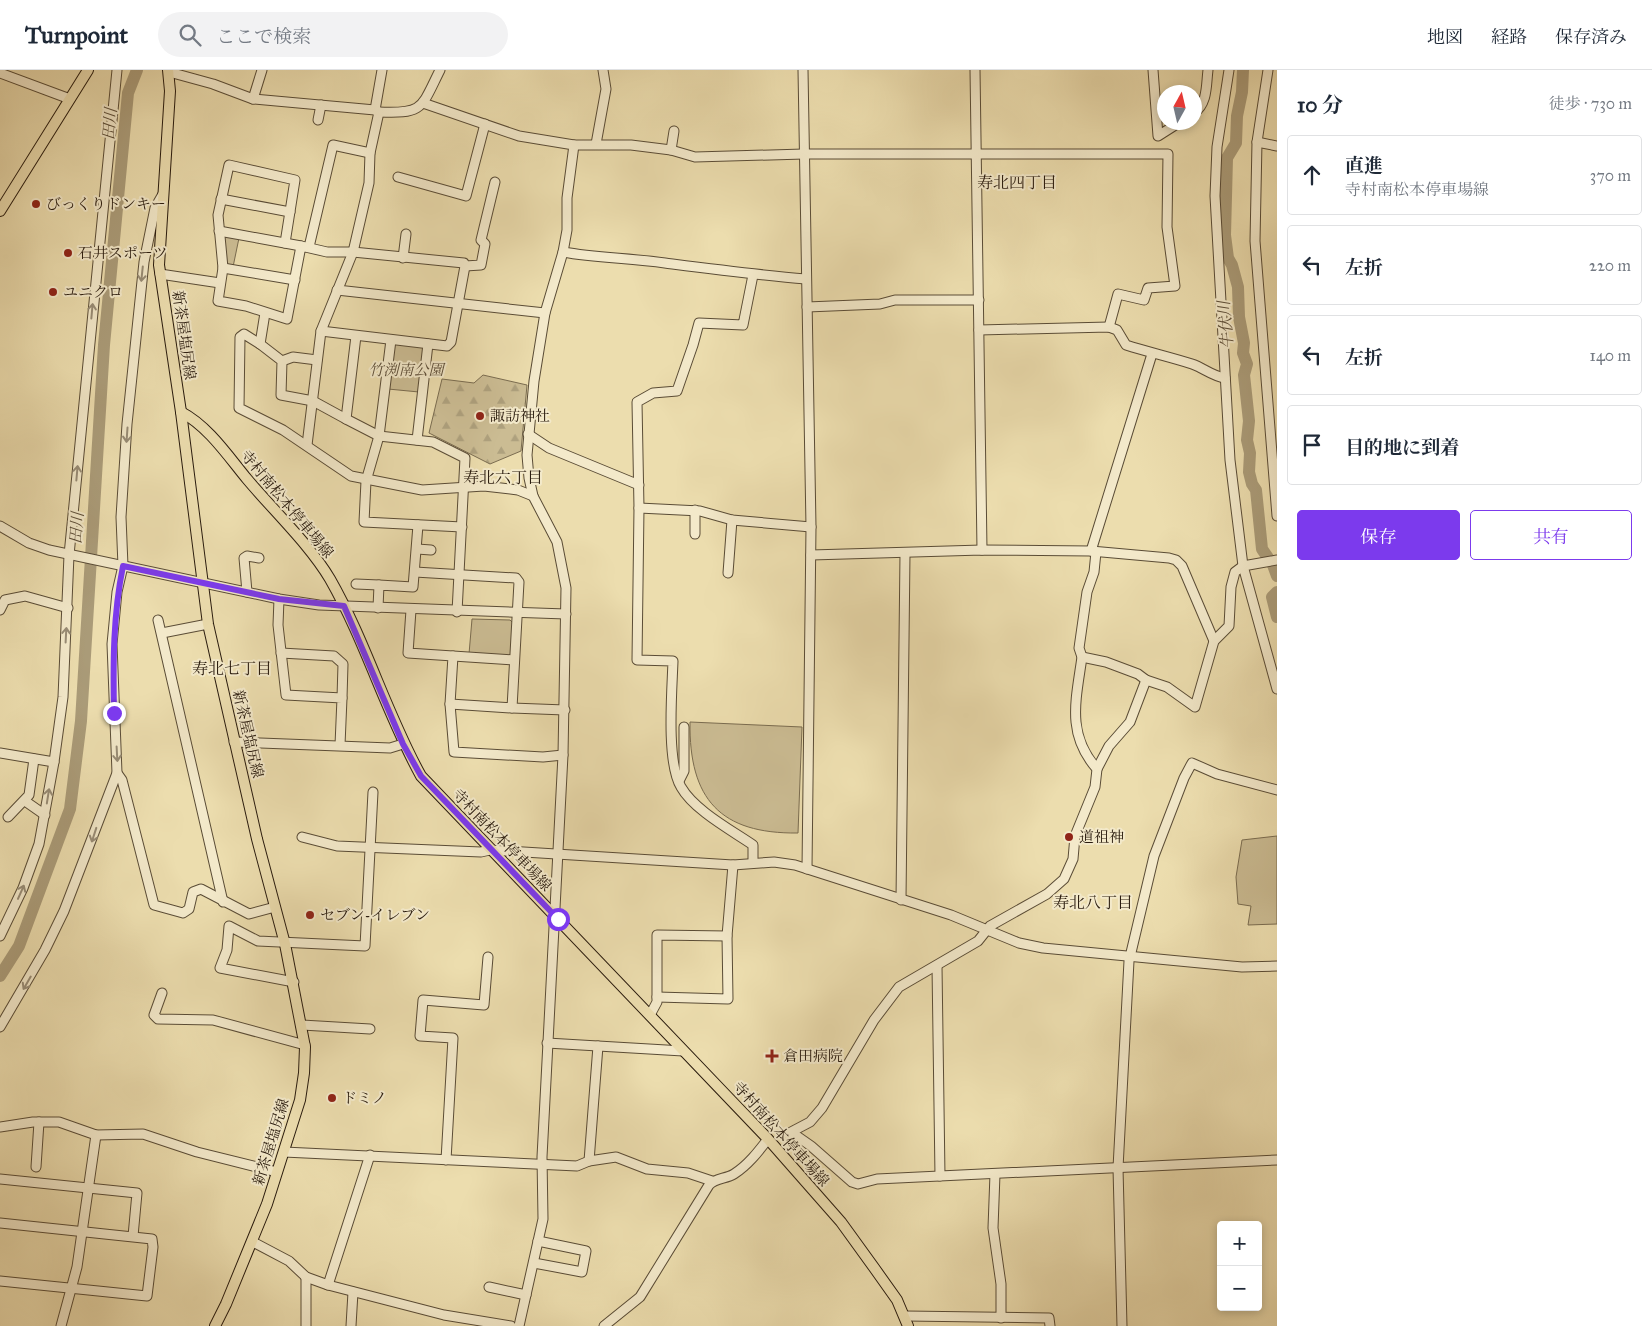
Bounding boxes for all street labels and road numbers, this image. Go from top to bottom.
street label: 新茶屋塩尻線 [169,289,199,381]
street label: 寺村南松本停車場線 [237,447,337,561]
street label: 新茶屋塩尻線 [229,688,267,780]
street label: 寺村南松本停車場線 [449,785,555,895]
street label: 寺村南松本停車場線 [729,1078,833,1190]
street label: 新茶屋塩尻線 [249,1096,293,1188]

